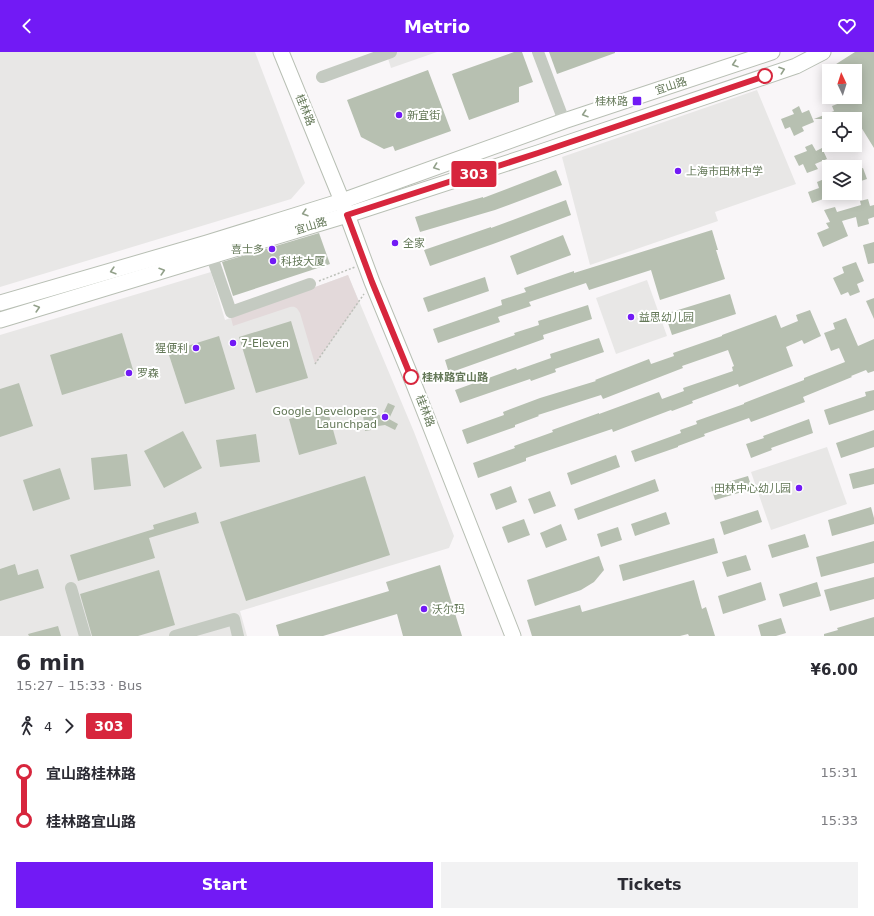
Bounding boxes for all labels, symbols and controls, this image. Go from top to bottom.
icon: back [16,15,38,37]
icon: heart [836,15,858,37]
text: Metrio [404,16,470,37]
one-way arrow [732,60,739,68]
north arrow [822,64,862,104]
map controls [822,64,862,200]
one-way arrow [779,67,786,75]
unlabelled marker [757,68,773,84]
street label: 宜山路 [653,75,689,97]
street label: 桂林路 [293,92,317,128]
place label: 桂林路 [595,95,628,108]
marker: 桂林路 [631,95,643,107]
place label: 新宜街 [407,109,440,122]
one-way arrow [582,109,589,118]
marker: 新宜街 [394,110,404,120]
button: locate [822,112,862,152]
button: layers [822,160,862,200]
line badge: 303 [451,161,497,187]
one-way arrow [433,163,440,171]
place label: 上海市田林中学 [686,165,763,178]
text: 303 [459,166,489,182]
marker: 上海市田林中学 [673,166,683,176]
one-way arrow [301,208,308,217]
street label: 宜山路 [293,215,329,237]
place label: 全家 [403,237,425,250]
marker: 全家 [390,238,400,248]
place label: 喜士多 [231,243,264,256]
marker: 喜士多 [267,244,277,254]
place label: 科技大厦 [281,255,325,268]
marker: 科技大厦 [268,256,278,266]
one-way arrow [110,266,117,275]
one-way arrow [158,267,165,276]
one-way arrow [34,304,41,313]
place label: 益思幼儿园 [639,311,694,324]
marker: 益思幼儿园 [626,312,636,322]
place label: 7-Eleven [241,337,289,350]
marker: 7-Eleven [228,338,238,348]
place label: 猩便利 [155,342,188,355]
marker: 猩便利 [191,343,201,353]
place label: 罗森 [137,367,159,380]
marker: 罗森 [124,368,134,378]
marker: 桂林路宜山路 [403,369,419,385]
place label: 桂林路宜山路 [422,371,489,384]
street label: 桂林路 [413,393,437,429]
place label: Google Developers Launchpad [272,405,377,431]
marker: Google Developers Launchpad [380,412,390,422]
place label: 田林中心幼儿园 [714,482,791,495]
marker: 田林中心幼儿园 [794,483,804,493]
place label: 沃尔玛 [432,603,465,616]
marker: 沃尔玛 [419,604,429,614]
text: 6 min [16,650,85,675]
text: ¥6.00 [811,661,858,679]
text: 15:27 – 15:33 · Bus [16,678,142,693]
icon: walk [16,715,38,737]
icon: forward [58,715,80,737]
text: 303 [94,718,124,734]
text: 4 [44,719,52,734]
text: 宜山路桂林路 [46,765,136,783]
text: 15:31 [821,765,858,780]
text: 桂林路宜山路 [46,813,136,831]
text: 15:33 [821,813,858,828]
button: Start [16,862,433,908]
button: Tickets [441,862,858,908]

